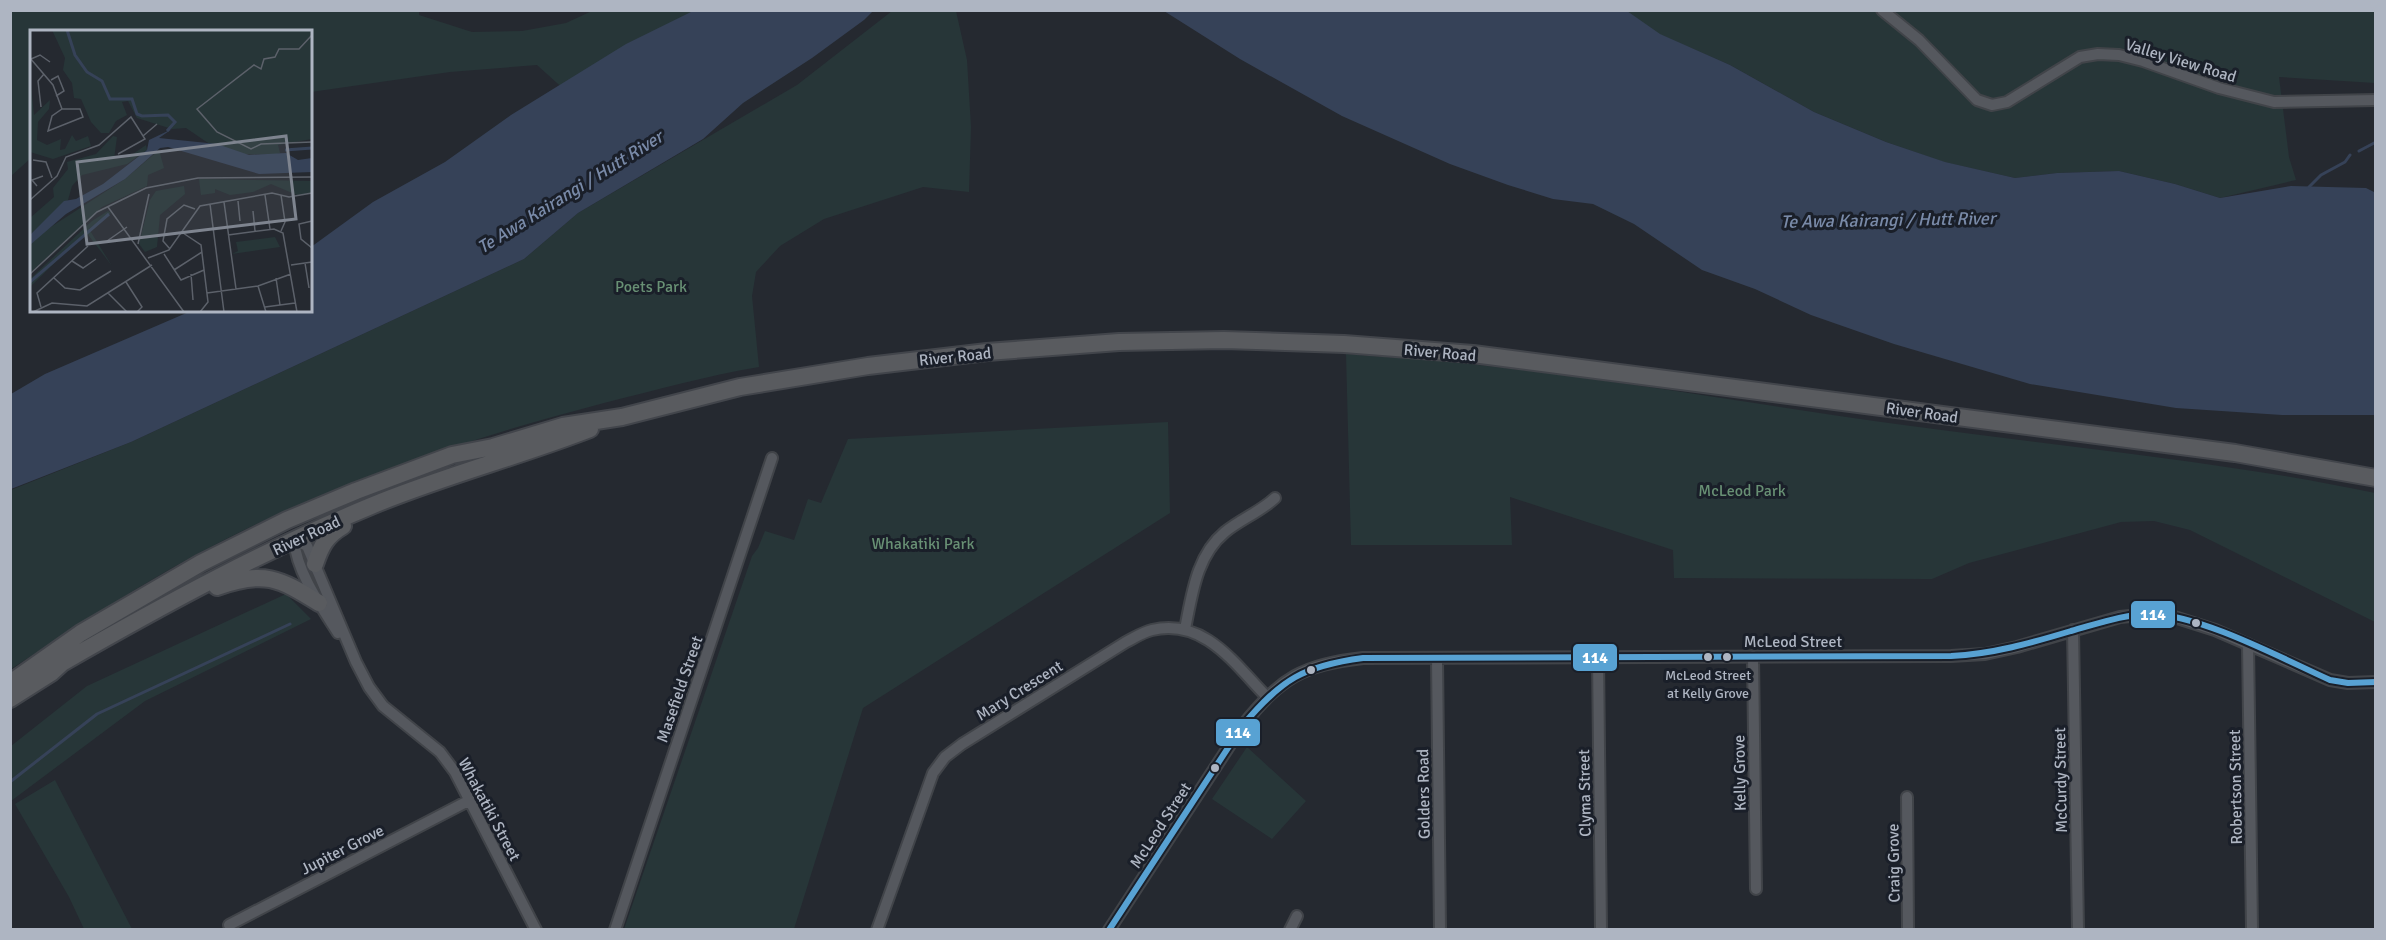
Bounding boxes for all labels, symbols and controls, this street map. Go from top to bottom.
inset map [30,30,312,312]
street label: Valley View Road [2123,35,2239,87]
water label: Te Awa Kairangi / Hutt River [473,125,669,258]
water label: Te Awa Kairangi / Hutt River [1780,207,1998,233]
park label: Poets Park [615,277,687,297]
street label: River Road [1403,340,1477,366]
street label: River Road [918,343,992,371]
street label: River Road [1885,398,1959,428]
park label: McLeod Park [1698,481,1786,501]
street label: River Road [269,512,344,560]
park label: Whakatiki Park [872,534,974,554]
line badge: 114 [2130,600,2176,629]
text: 114 [2140,605,2166,625]
unlabelled marker [2190,617,2202,629]
street label: McLeod Street [1744,632,1843,652]
street label: Masefield Street [652,633,708,745]
line badge: 114 [1572,643,1618,672]
text: 114 [1582,648,1608,668]
marker: McLeod Street at Kelly Grove [1702,651,1714,663]
unlabelled marker [1721,651,1733,663]
street label: Mary Crescent [973,656,1067,725]
unlabelled marker [1305,664,1317,676]
place label: McLeod Street at Kelly Grove [1665,667,1751,702]
line badge: 114 [1215,718,1261,747]
text: 114 [1225,723,1251,743]
street label: McCurdy Street [2050,727,2072,833]
street label: Robertson Street [2225,729,2247,845]
street label: Kelly Grove [1729,735,1751,811]
street label: Golders Road [1413,749,1435,839]
street label: Clyma Street [1574,749,1596,837]
street label: Whakatiki Street [454,754,525,865]
unlabelled marker [1209,762,1221,774]
street label: McLeod Street [1126,778,1196,872]
street label: Jupiter Grove [298,820,387,879]
street label: Craig Grove [1883,823,1905,903]

